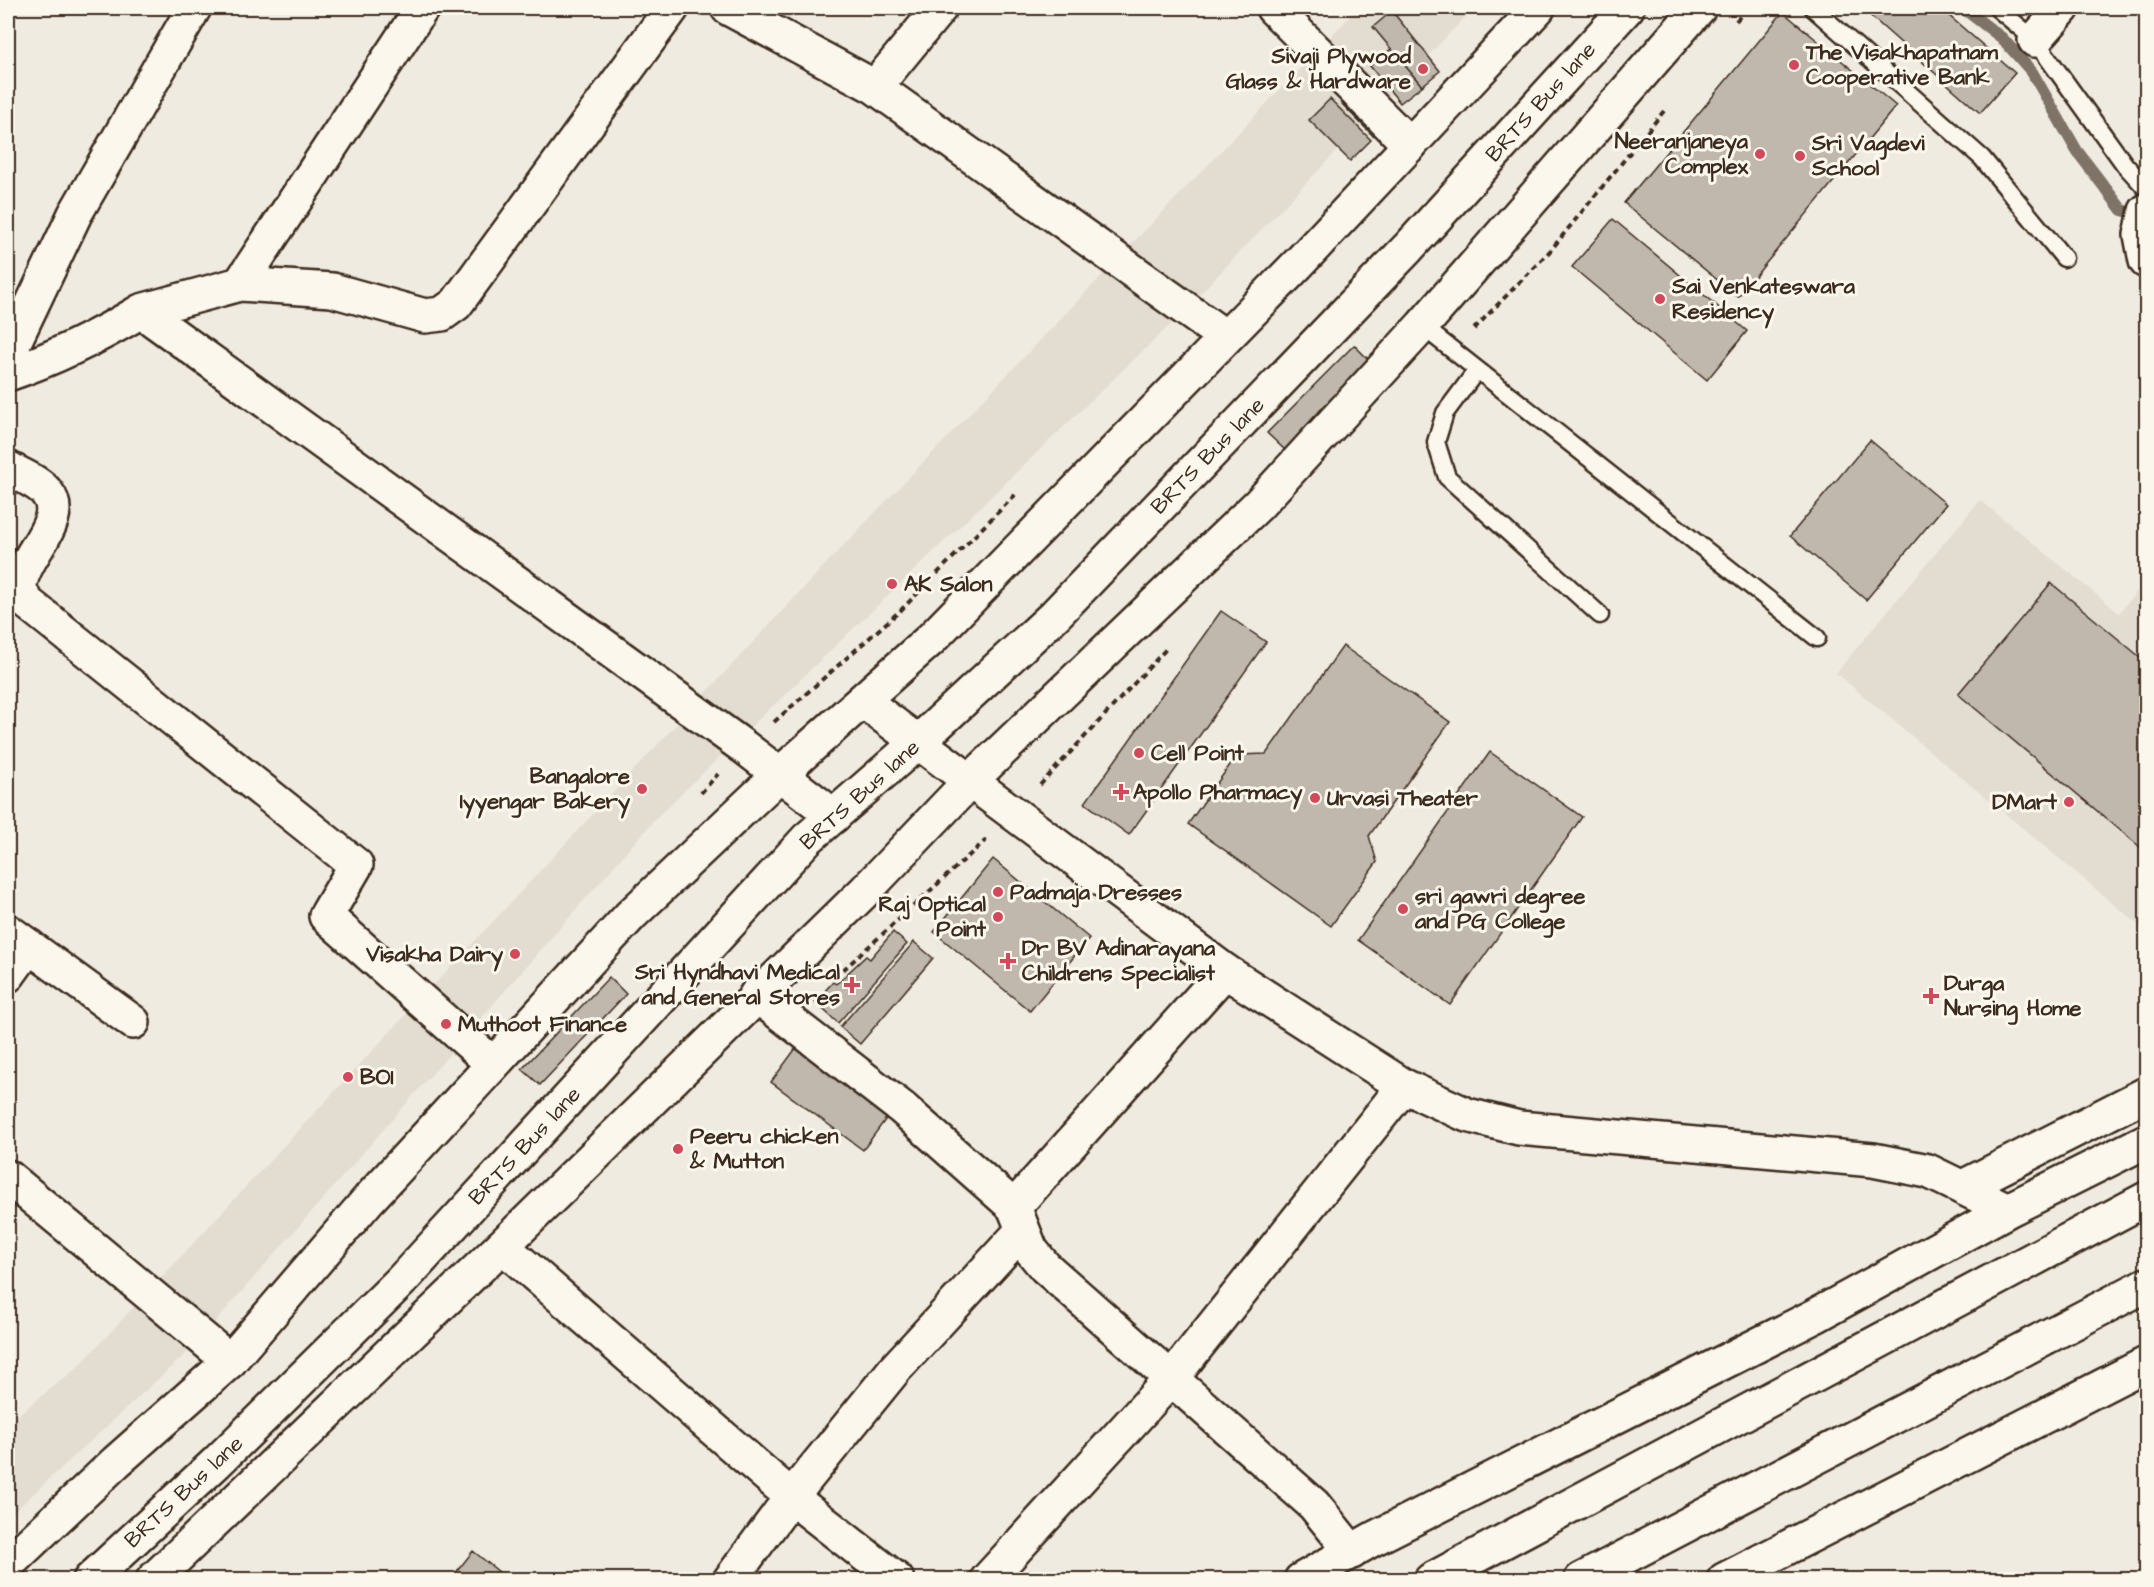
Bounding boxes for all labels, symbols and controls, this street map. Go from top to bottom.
street label: BRTS Bus lane [1479,35,1604,169]
place label: The Visakhapatnam Cooperative Bank [1805,37,1999,93]
place label: Sivaji Plywood Glass & Hardware [1226,41,1412,97]
marker: The Visakhapatnam Cooperative Bank [1787,58,1801,72]
marker: Sivaji Plywood Glass & Hardware [1416,62,1430,76]
place label: Neeranjaneya Complex [1615,126,1749,182]
place label: Sri Vagdevi School [1811,128,1925,184]
marker: Neeranjaneya Complex [1753,147,1767,161]
marker: Sri Vagdevi School [1793,149,1807,163]
place label: Sai Venkateswara Residency [1671,271,1856,329]
marker: Sai Venkateswara Residency [1653,292,1667,306]
street label: BRTS Bus lane [1144,390,1272,522]
place label: AK Salon [904,569,992,600]
marker: AK Salon [885,577,899,591]
street label: BRTS Bus lane [793,732,927,857]
place label: Cell Point [1151,738,1245,769]
marker: Cell Point [1132,746,1146,760]
place label: Bangalore Iyyengar Bakery [460,761,631,819]
place label: Apollo Pharmacy [1133,777,1303,810]
marker: Bangalore Iyyengar Bakery [635,782,649,796]
place label: Urvasi Theater [1327,783,1479,814]
marker: Apollo Pharmacy [1114,785,1128,799]
place label: DMart [1992,787,2058,818]
marker: Urvasi Theater [1308,791,1322,805]
marker: DMart [2062,795,2076,809]
place label: Padmaja Dresses [1010,877,1182,908]
place label: sri gawri degree and PG College [1414,881,1585,938]
marker: Padmaja Dresses [991,885,1005,899]
place label: Raj Optical Point [879,889,987,945]
marker: sri gawri degree and PG College [1396,902,1410,916]
marker: Raj Optical Point [991,910,1005,924]
place label: Dr BV Adinarayana Childrens Specialist [1022,933,1216,989]
place label: Visakha Dairy [365,939,504,972]
marker: Visakha Dairy [508,947,522,961]
marker: Dr BV Adinarayana Childrens Specialist [999,952,1017,970]
place label: Sri Hyndhavi Medical and General Stores [634,957,841,1013]
place label: Durga Nursing Home [1944,968,2081,1025]
marker: Sri Hyndhavi Medical and General Stores [845,978,859,992]
marker: Durga Nursing Home [1922,987,1940,1005]
place label: Muthoot Finance [458,1009,627,1040]
marker: Muthoot Finance [439,1017,453,1031]
place label: BOI [360,1062,394,1093]
marker: BOI [341,1070,355,1084]
street label: BRTS Bus lane [462,1080,588,1212]
place label: Peeru chicken & Mutton [689,1121,838,1177]
marker: Peeru chicken & Mutton [671,1142,685,1156]
street label: BRTS Bus lane [118,1429,250,1555]

